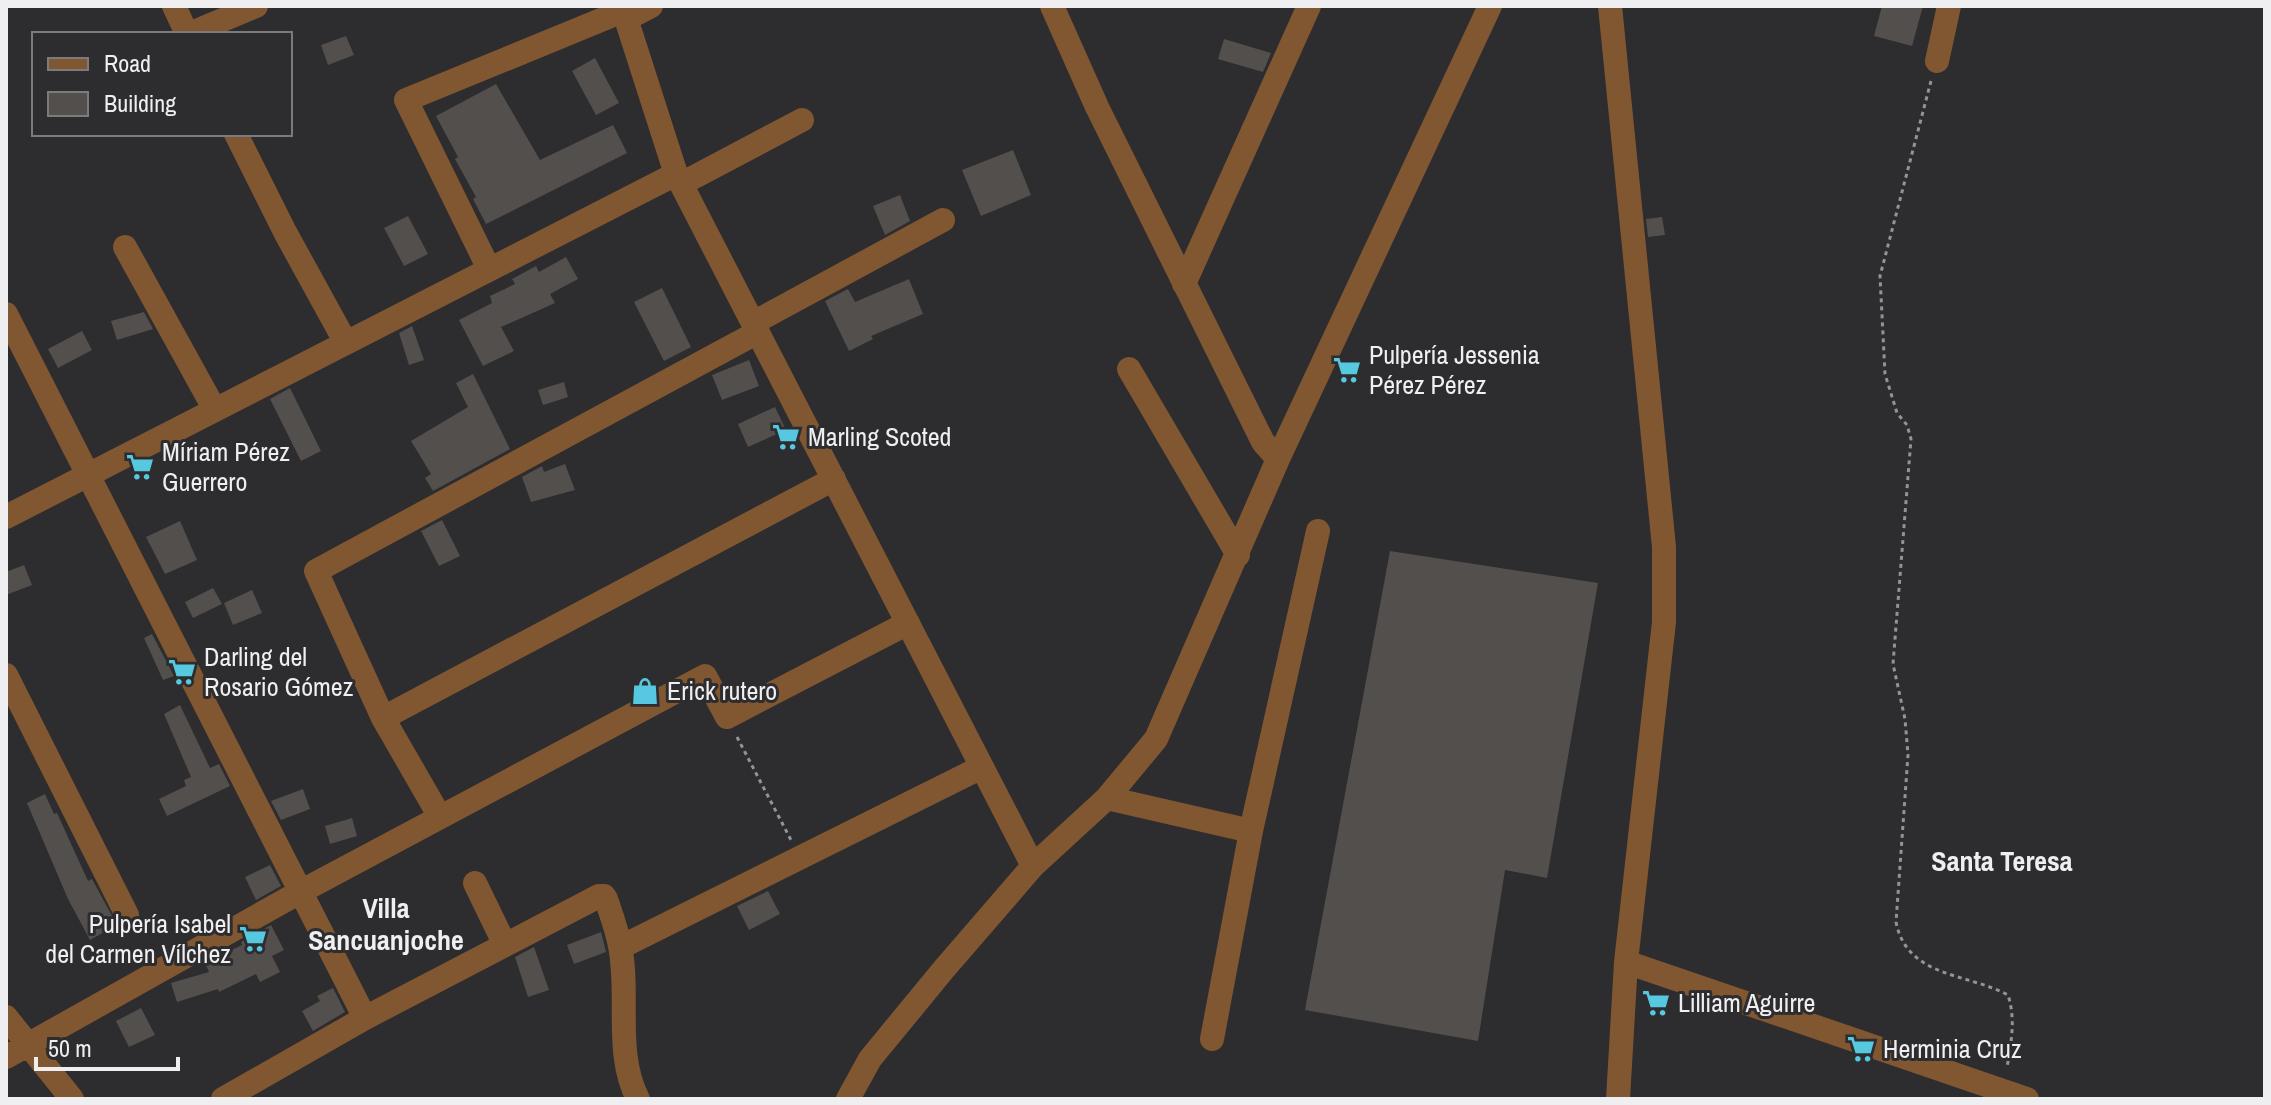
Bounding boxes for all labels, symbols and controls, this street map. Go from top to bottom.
legend [32,32,292,136]
text: Road [104,47,151,79]
text: Building [104,87,176,119]
place label: Pulpería Jessenia Pérez Pérez [1369,337,1540,402]
supermarket icon: Pulpería Jessenia Pérez Pérez [1332,355,1362,385]
place label: Marling Scoted [808,419,951,454]
supermarket icon: Marling Scoted [771,422,801,452]
place label: Míriam Pérez Guerrero [162,434,290,499]
supermarket icon: Míriam Pérez Guerrero [125,452,155,482]
place label: Darling del Rosario Gómez [204,639,353,704]
supermarket icon: Darling del Rosario Gómez [167,657,197,687]
place label: Erick rutero [667,673,777,708]
shop icon: Erick rutero [630,676,660,706]
district label: Santa Teresa [1931,842,2073,880]
district label: Villa Sancuanjoche [308,889,464,959]
place label: Pulpería Isabel del Carmen Vílchez [45,906,231,971]
supermarket icon: Pulpería Isabel del Carmen Vílchez [238,924,268,954]
place label: Lilliam Aguirre [1678,985,1815,1020]
supermarket icon: Lilliam Aguirre [1641,988,1671,1018]
scale bar [36,1021,178,1071]
place label: Herminia Cruz [1883,1031,2022,1066]
text: 50 m [48,1032,92,1064]
supermarket icon: Herminia Cruz [1846,1034,1876,1064]

